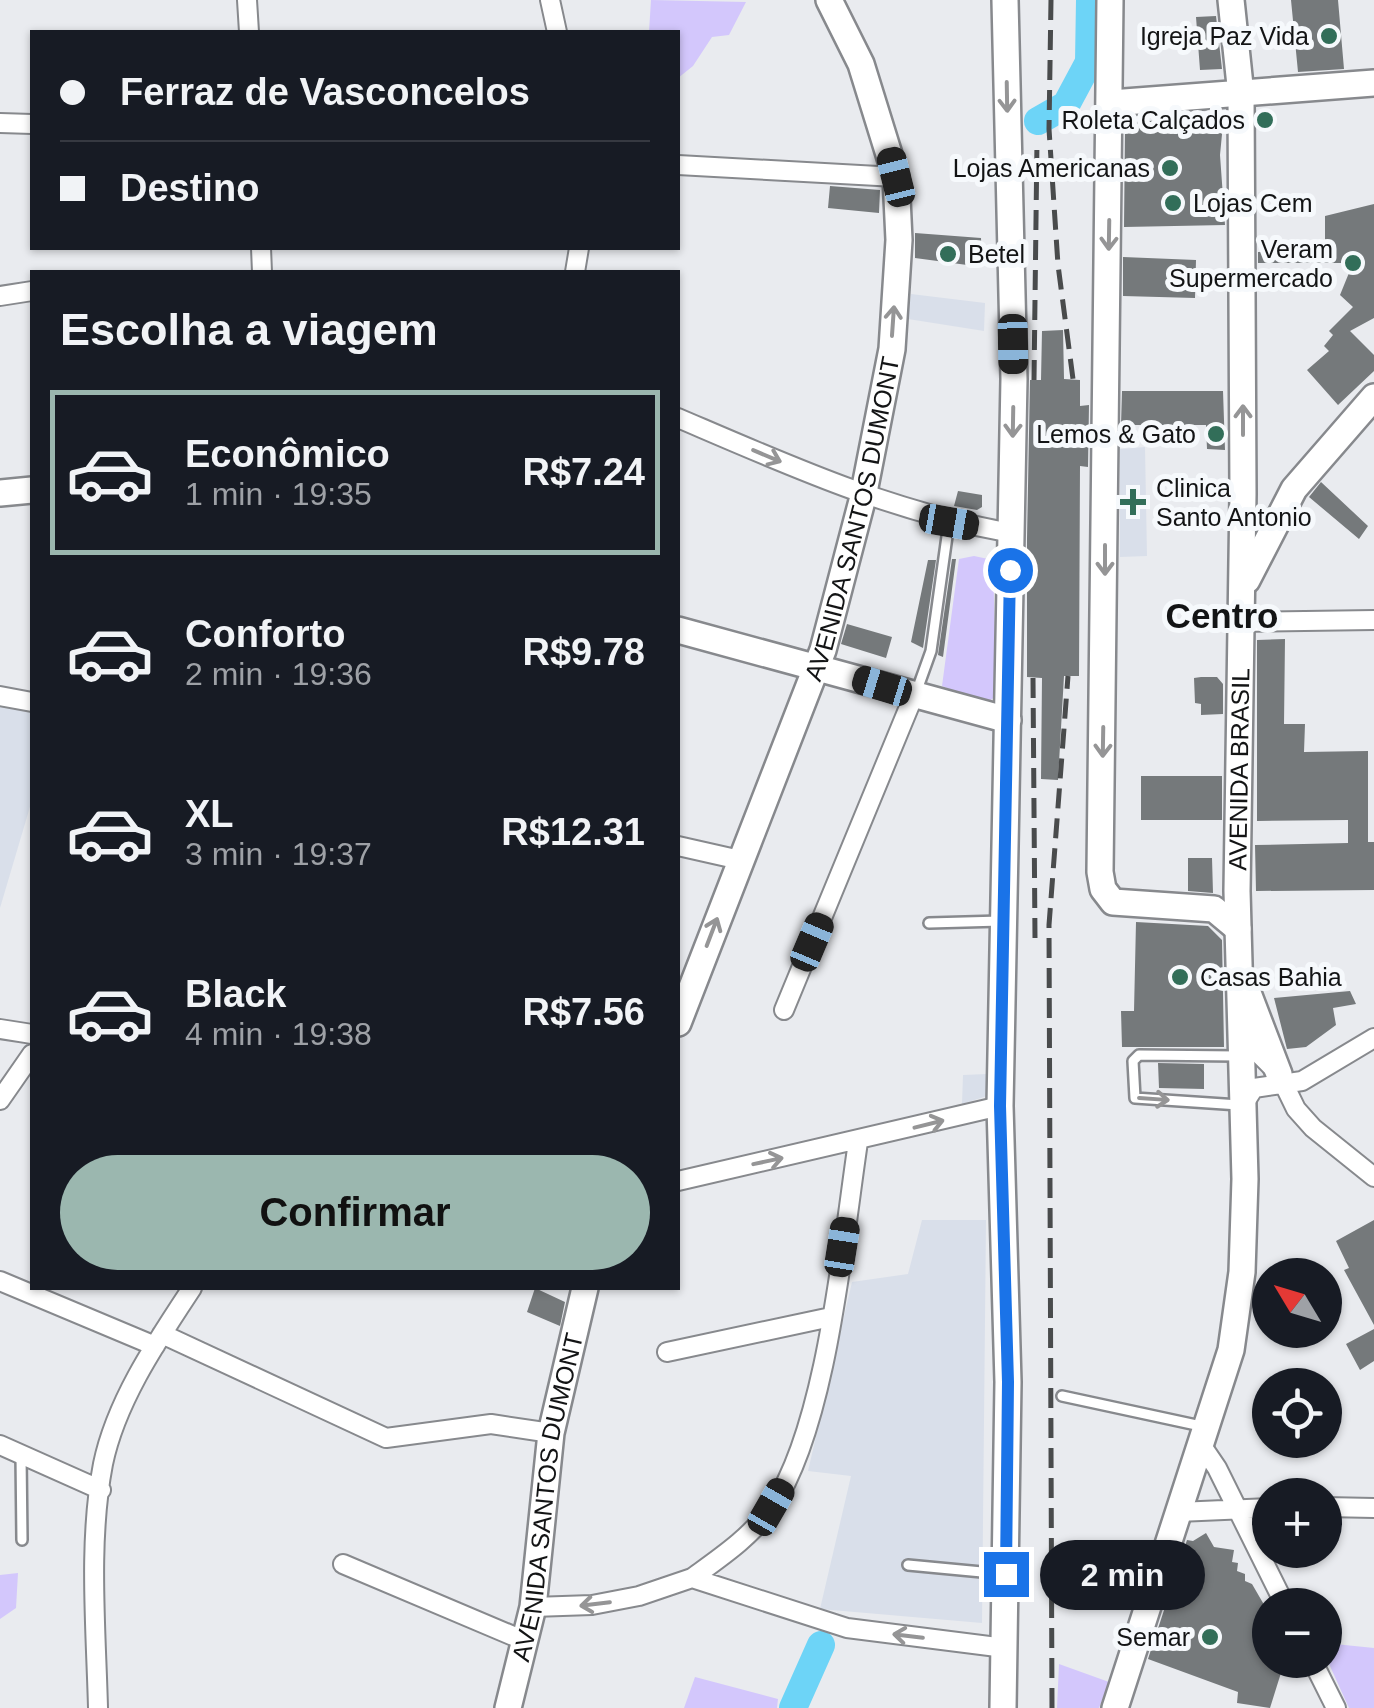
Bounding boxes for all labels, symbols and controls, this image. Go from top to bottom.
place label: Igreja Paz Vida [1140,22,1309,50]
marker: Igreja Paz Vida [1318,25,1340,47]
text: Ferraz de Vasconcelos [120,71,530,113]
one-way arrow [998,81,1017,113]
place label: Roleta Calçados [1062,106,1245,134]
marker: Roleta Calçados [1254,109,1276,131]
car [874,144,918,210]
place label: Lojas Americanas [953,154,1150,182]
marker: Lojas Americanas [1159,157,1181,179]
text: Destino [120,167,259,209]
place label: Lojas Cem [1193,189,1313,217]
marker: Lojas Cem [1162,192,1184,214]
one-way arrow [1099,219,1118,251]
place label: Veram Supermercado [1169,235,1333,292]
place label: Betel [968,240,1025,268]
marker: Betel [937,243,959,265]
marker: Veram Supermercado [1342,252,1364,274]
text: Escolha a viagem [60,304,438,355]
one-way arrow [884,306,903,338]
car [997,314,1029,374]
street label: AVENIDA SANTOS DUMONT [799,354,904,684]
one-way arrow [1234,404,1252,436]
one-way arrow [1004,406,1022,438]
place label: Lemos & Gato [1036,420,1196,448]
marker: Lemos & Gato [1205,423,1227,445]
icon: car [65,428,155,518]
text: Econômico [185,433,390,475]
one-way arrow [751,448,782,466]
text: R$7.24 [522,451,645,493]
place label: Clinica Santo Antonio [1156,474,1312,531]
text: 1 min · 19:35 [185,476,372,512]
marker: Clinica Santo Antonio [1120,489,1146,515]
car [917,502,981,542]
one-way arrow [1096,544,1114,576]
route start [988,548,1033,593]
district label: Centro [1166,596,1278,635]
icon: car [65,608,155,698]
text: Conforto [185,613,345,655]
text: R$9.78 [522,631,645,673]
text: 2 min · 19:36 [185,656,372,692]
car [849,663,915,709]
street label: AVENIDA BRASIL [1223,668,1254,871]
one-way arrow [1094,726,1112,758]
icon: car [65,788,155,878]
text: XL [185,793,234,835]
text: R$12.31 [501,811,645,853]
text: 3 min · 19:37 [185,836,372,872]
car [786,909,838,975]
one-way arrow [704,918,722,949]
place label: Casas Bahia [1200,963,1342,991]
marker: Casas Bahia [1169,966,1191,988]
icon: car [65,968,155,1058]
text: Black [185,973,286,1015]
text: R$7.56 [522,991,645,1033]
text: 4 min · 19:38 [185,1016,372,1052]
one-way arrow [1138,1090,1170,1109]
one-way arrow [912,1114,944,1132]
one-way arrow [751,1151,783,1170]
button: Confirmar [60,1155,650,1270]
car [822,1215,862,1279]
north arrow [1252,1258,1342,1348]
map controls [1252,1258,1342,1678]
street label: AVENIDA SANTOS DUMONT [506,1330,588,1664]
button: locate [1252,1368,1342,1458]
car [743,1474,799,1540]
button: + [1252,1478,1342,1568]
callout: 2 min [1041,1539,1206,1609]
route end [984,1552,1029,1597]
text: 2 min [1081,1557,1164,1593]
button: − [1252,1588,1342,1678]
one-way arrow [579,1595,612,1613]
place label: Semar [1116,1623,1190,1651]
one-way arrow [892,1626,925,1644]
marker: Semar [1199,1626,1221,1648]

